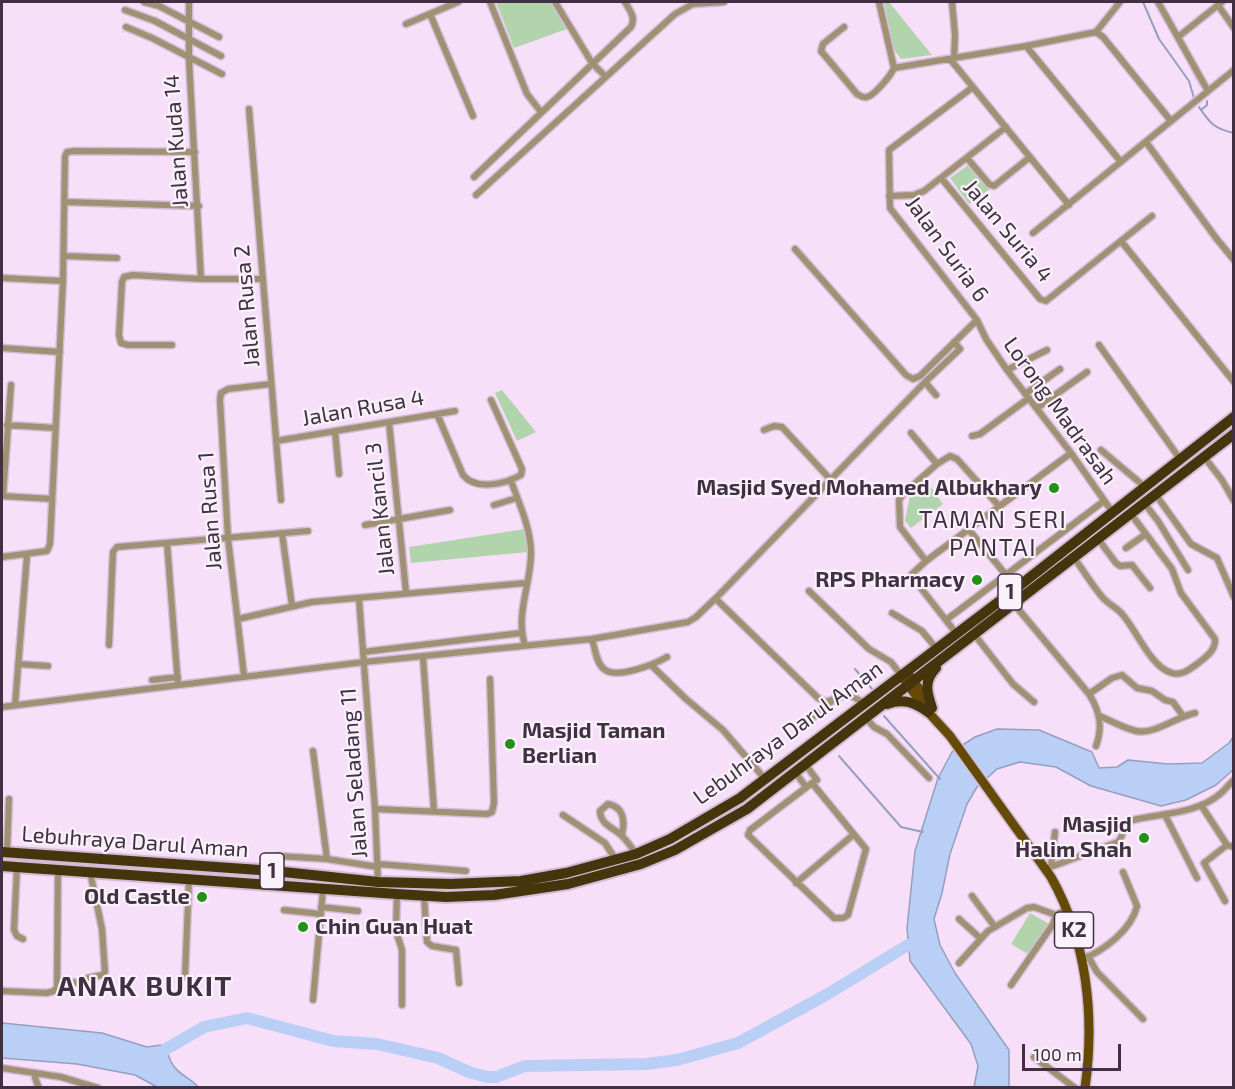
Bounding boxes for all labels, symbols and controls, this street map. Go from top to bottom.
street label: Jalan Kuda 14 [158,74,194,208]
street label: Jalan Suria 4 [958,174,1058,288]
street label: Jalan Suria 6 [900,191,994,307]
street label: Jalan Rusa 2 [229,244,265,368]
street label: Lorong Madrasah [998,332,1122,490]
street label: Jalan Rusa 4 [300,384,426,432]
street label: Jalan Kancil 3 [360,441,400,577]
street label: Jalan Rusa 1 [193,451,227,571]
place label: Masjid Syed Mohamed Albukhary [696,475,1042,501]
marker: Masjid Syed Mohamed Albukhary [1047,481,1061,495]
district label: TAMAN SERI PANTAI [919,506,1067,562]
place label: RPS Pharmacy [815,567,965,593]
marker: RPS Pharmacy [970,573,984,587]
road number: 1 [998,574,1022,610]
street label: Lebuhraya Darul Aman [688,655,888,811]
street label: Jalan Seladang 11 [335,687,373,859]
place label: Masjid Taman Berlian [522,718,665,770]
marker: Masjid Taman Berlian [503,737,517,751]
place label: Masjid Halim Shah [1015,812,1132,864]
street label: Lebuhraya Darul Aman [21,821,249,863]
marker: Masjid Halim Shah [1137,831,1151,845]
road number: 1 [260,853,284,889]
place label: Old Castle [84,884,190,910]
marker: Old Castle [195,890,209,904]
road number: K2 [1054,912,1094,948]
place label: Chin Guan Huat [315,914,473,940]
marker: Chin Guan Huat [296,920,310,934]
district label: ANAK BUKIT [57,970,233,1004]
scale bar [1025,1032,1124,1070]
text: 100 m [1033,1043,1082,1065]

